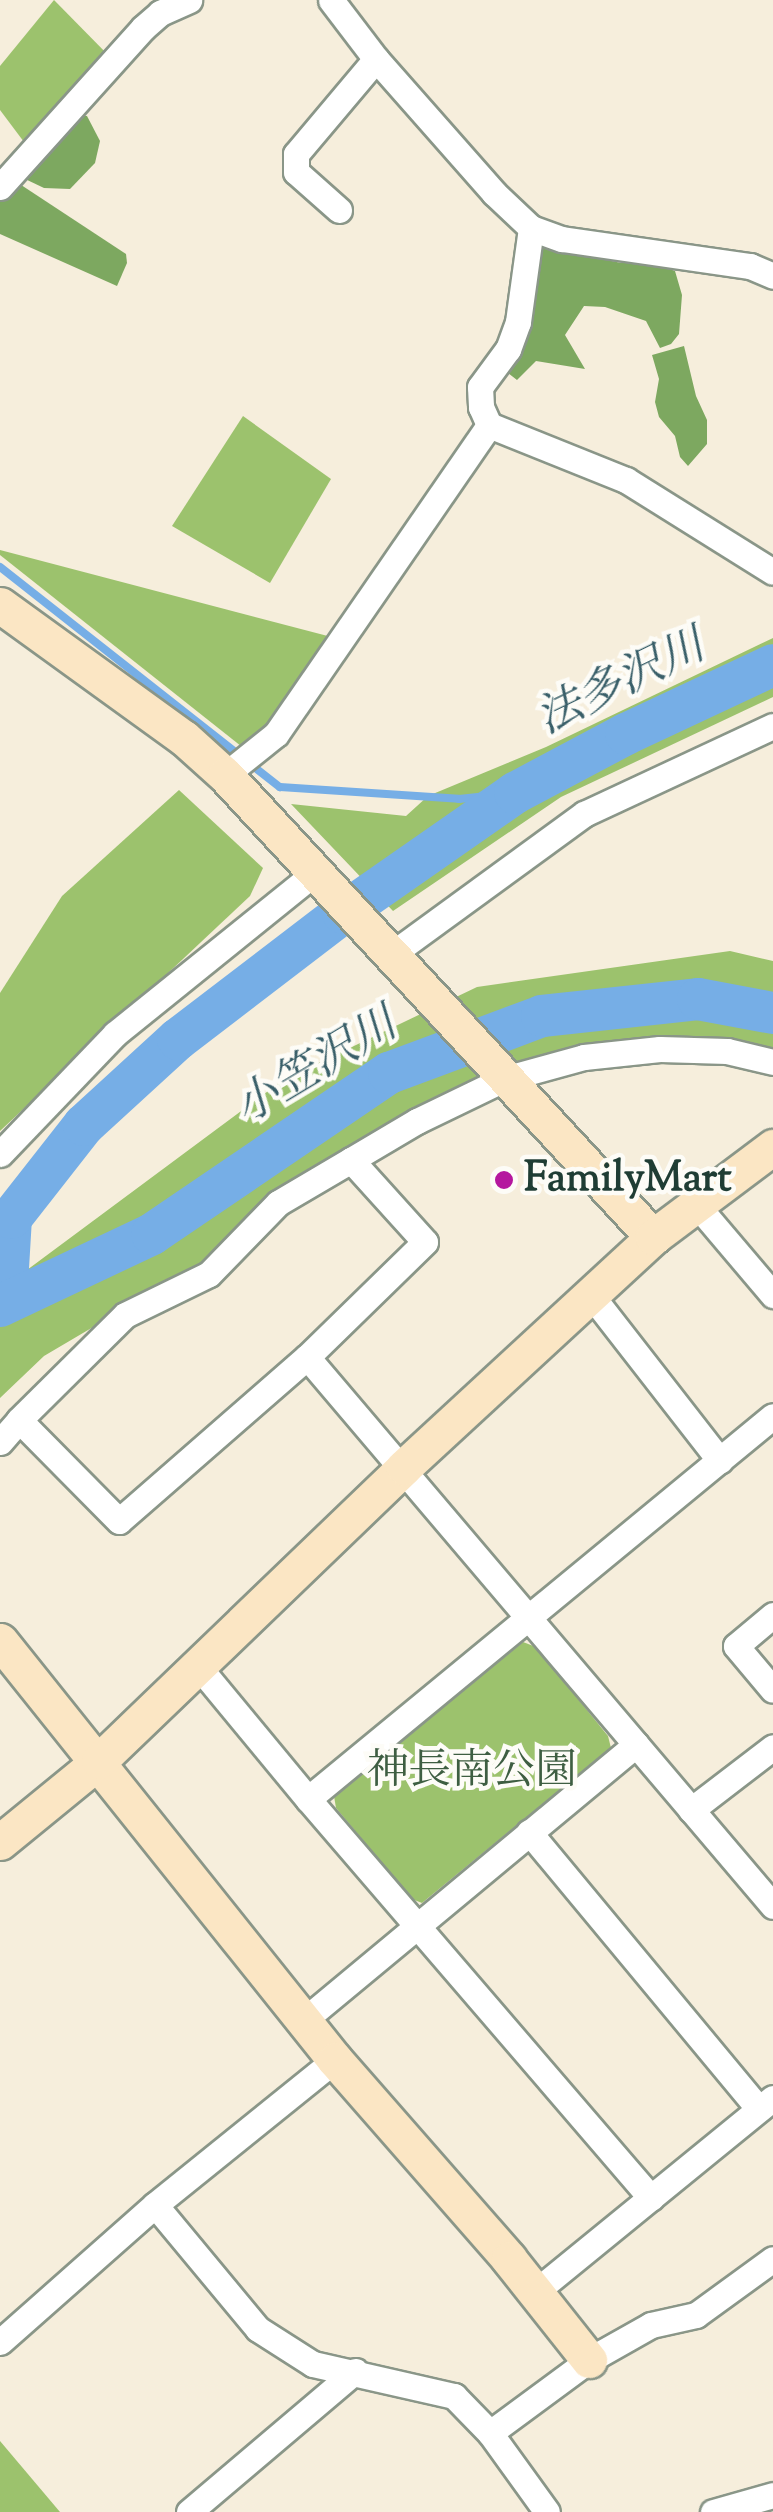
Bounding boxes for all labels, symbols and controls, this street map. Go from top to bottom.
water label: 法多沢川 [529,621,715,749]
water label: 小笠沢川 [226,1000,408,1138]
place label: FamilyMart [524,1155,732,1205]
marker: FamilyMart [493,1169,515,1191]
park label: 神長南公園 [367,1748,577,1798]

